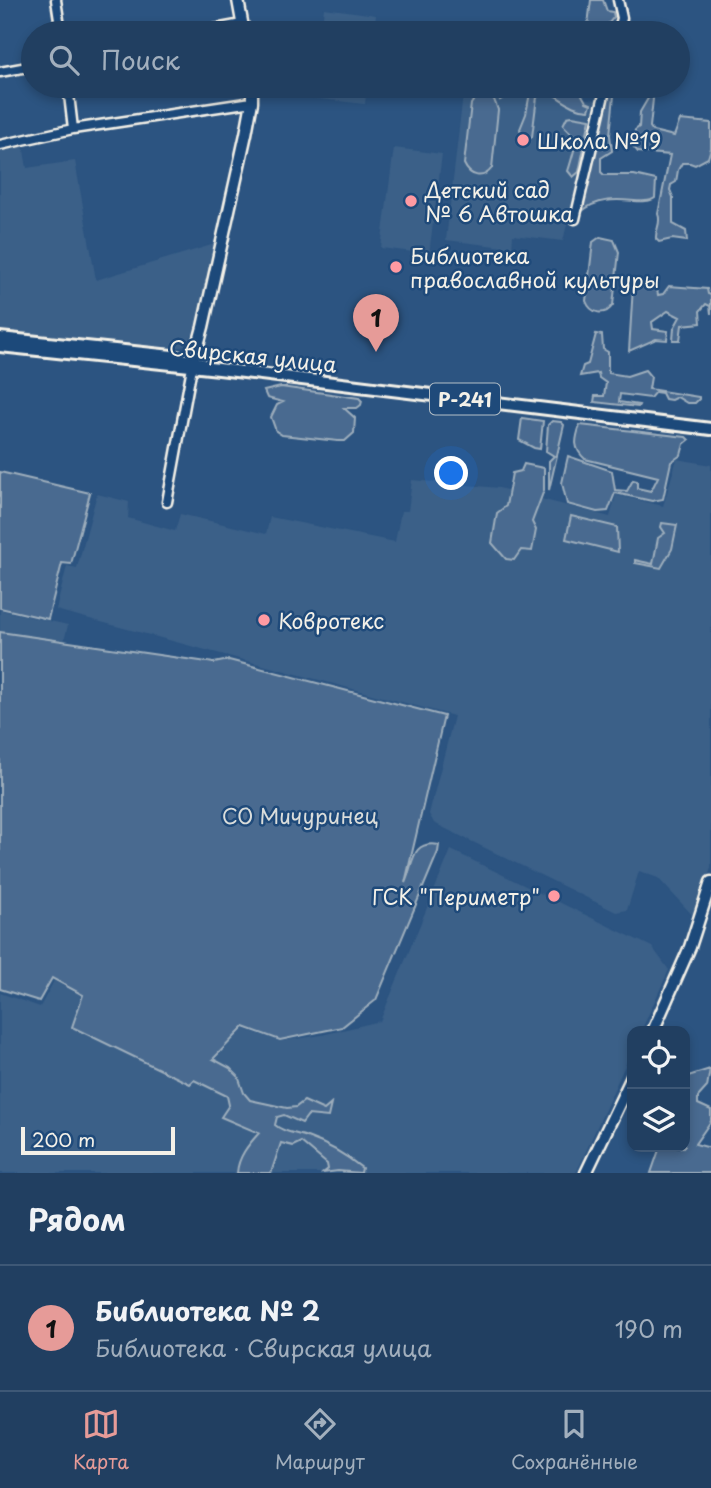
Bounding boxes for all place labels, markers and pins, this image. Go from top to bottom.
place label: Школа №19 [537,124,661,156]
marker: Школа №19 [515,132,531,148]
place label: Детский сад № 6 Автошка [424,173,574,229]
marker: Детский сад № 6 Автошка [403,193,419,209]
place label: Библиотека православной культуры [410,239,660,295]
marker: Библиотека православной культуры [388,259,404,275]
pin: 1 [353,294,399,352]
place label: Ковротекс [278,604,384,636]
marker: Ковротекс [256,612,272,628]
place label: ГСК "Периметр" [372,880,540,912]
marker: ГСК "Периметр" [546,888,562,904]

